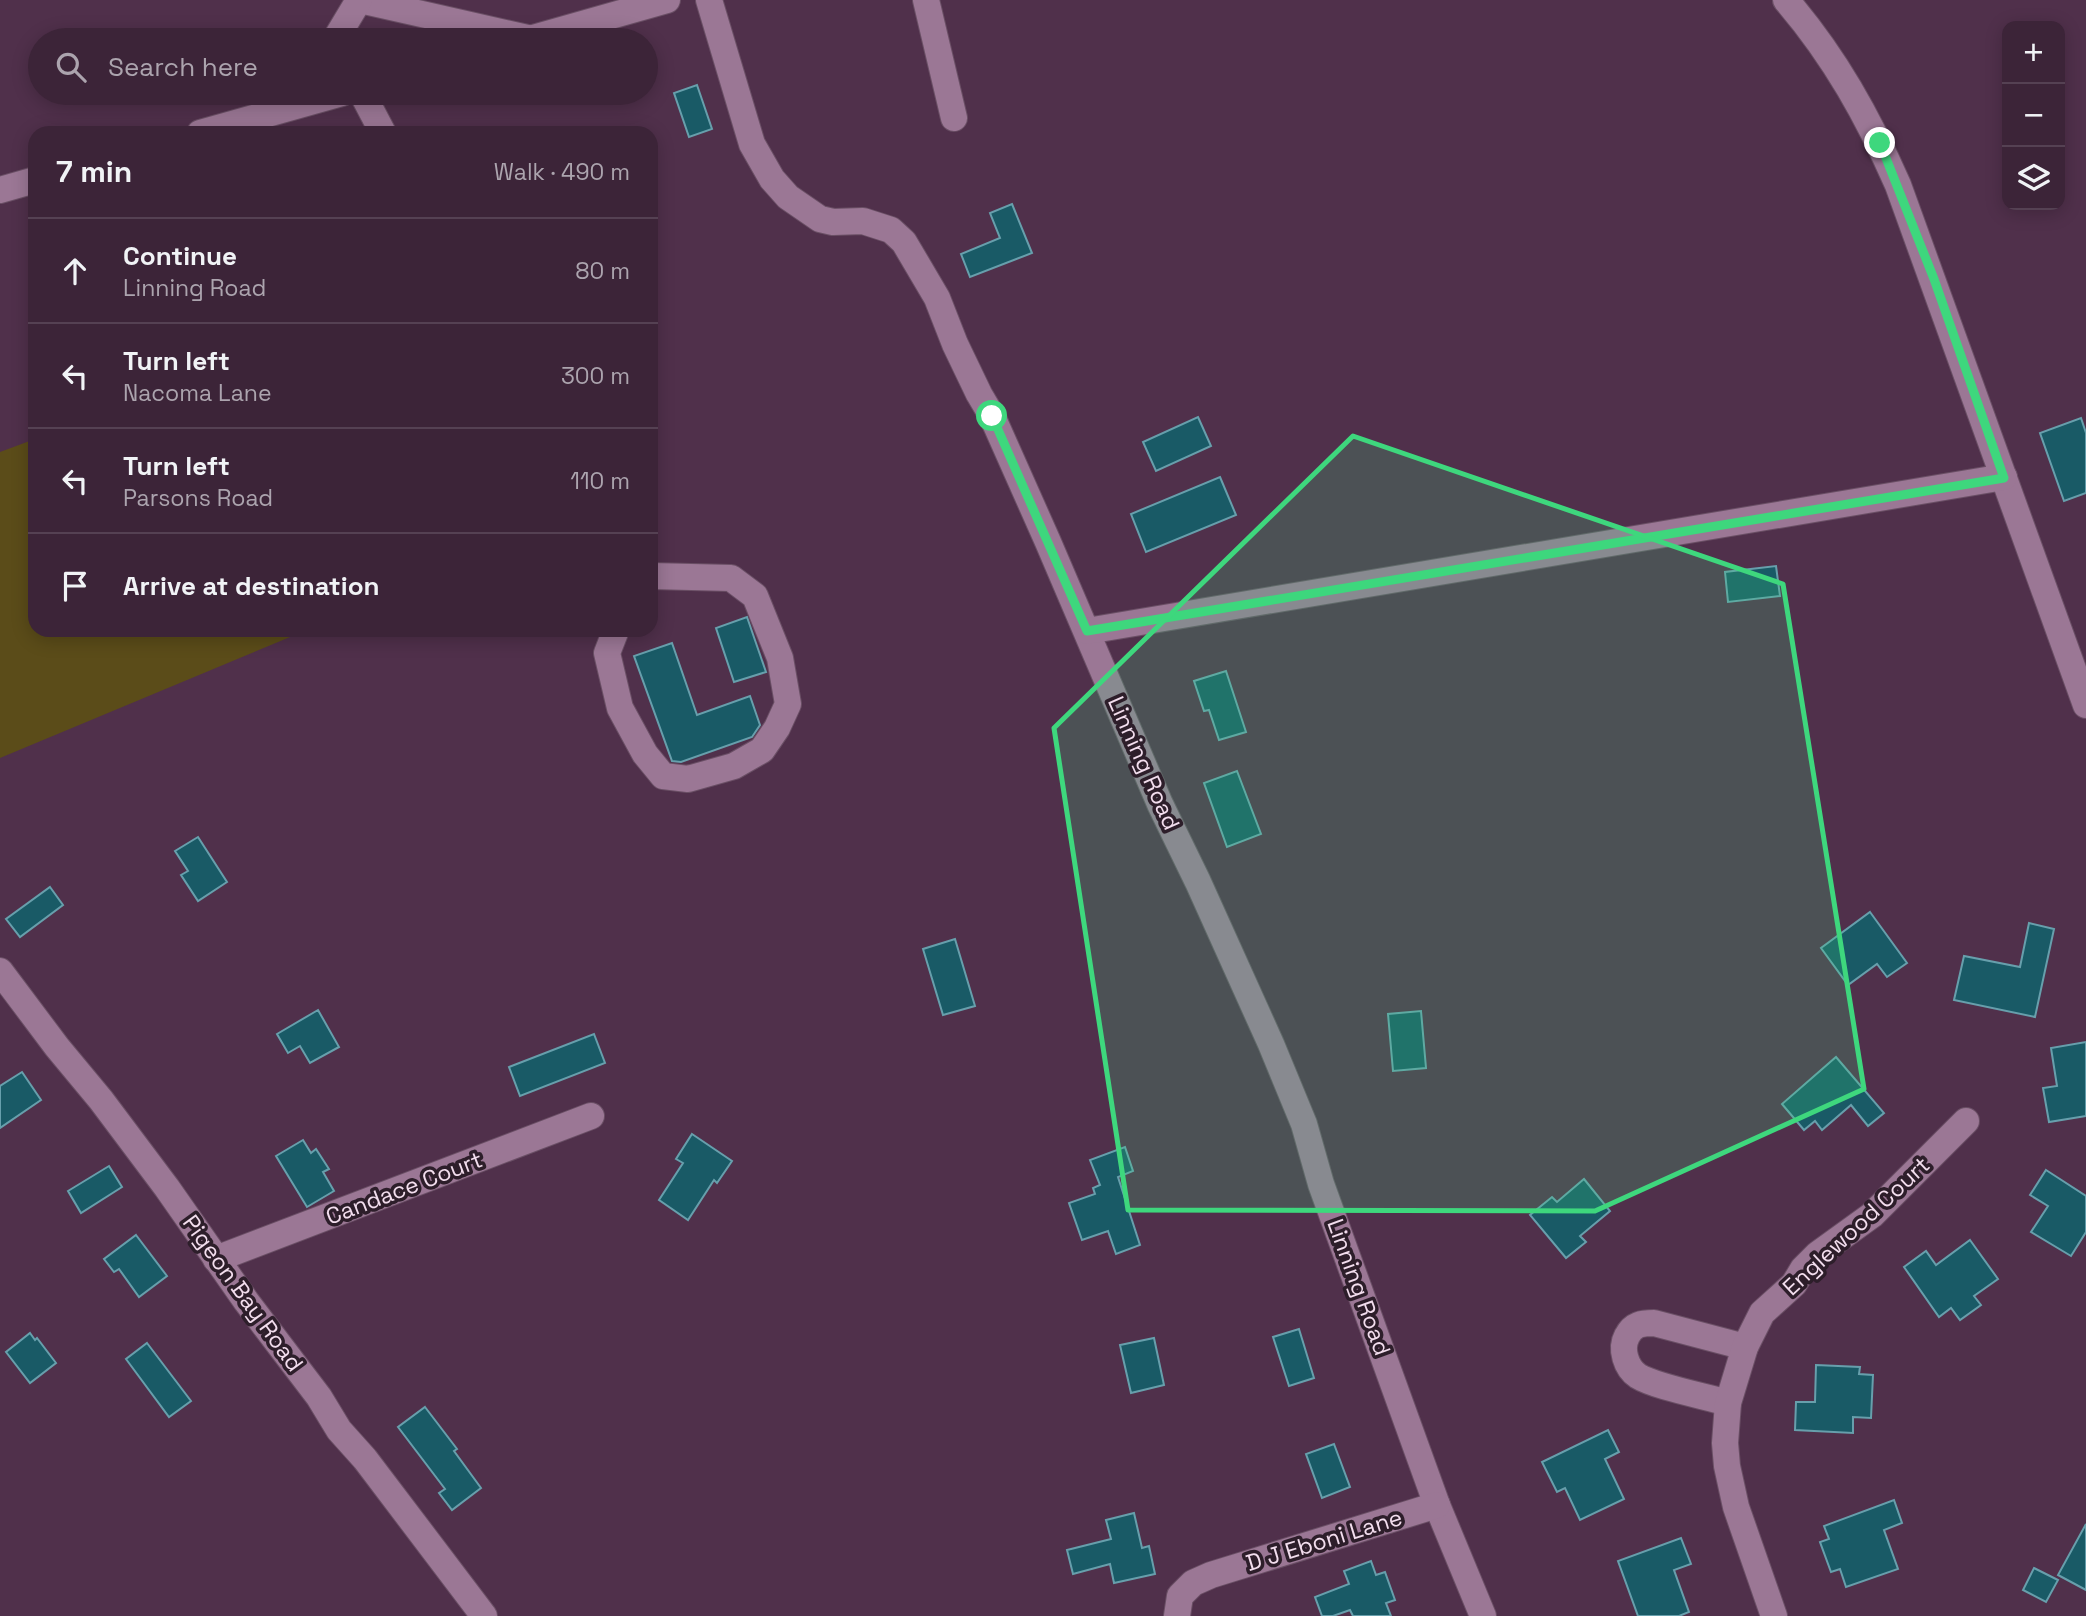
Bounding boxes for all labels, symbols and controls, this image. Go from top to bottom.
map controls [2002,21,2065,210]
button: + [2002,21,2065,84]
search box [28,28,658,105]
icon: search [52,48,90,86]
text: Search here [108,50,258,84]
button: − [2002,84,2065,147]
route end [1864,127,1895,158]
button: layers [2002,147,2065,210]
text: 7 min [56,152,132,191]
text: Walk · 490 m [494,157,630,187]
text: Continue [123,239,237,273]
icon: ahead [56,252,94,290]
text: 80 m [575,256,630,286]
text: Linning Road [123,273,266,303]
text: Turn left [123,344,230,378]
icon: left [56,357,94,395]
text: 300 m [561,361,630,391]
text: Nacoma Lane [123,378,272,408]
route start [976,400,1007,431]
text: Turn left [123,449,230,483]
icon: left [56,462,94,500]
text: 110 m [570,466,630,496]
text: Parsons Road [123,483,273,513]
icon: arrive [56,567,94,605]
text: Arrive at destination [123,569,380,603]
street label: Linning Road [1101,691,1187,835]
street label: Candace Court [321,1144,487,1232]
street label: Englewood Court [1776,1150,1936,1302]
street label: Pigeon Bay Road [176,1209,310,1377]
street label: Linning Road [1320,1215,1398,1359]
street label: D J Eboni Lane [1242,1502,1406,1578]

